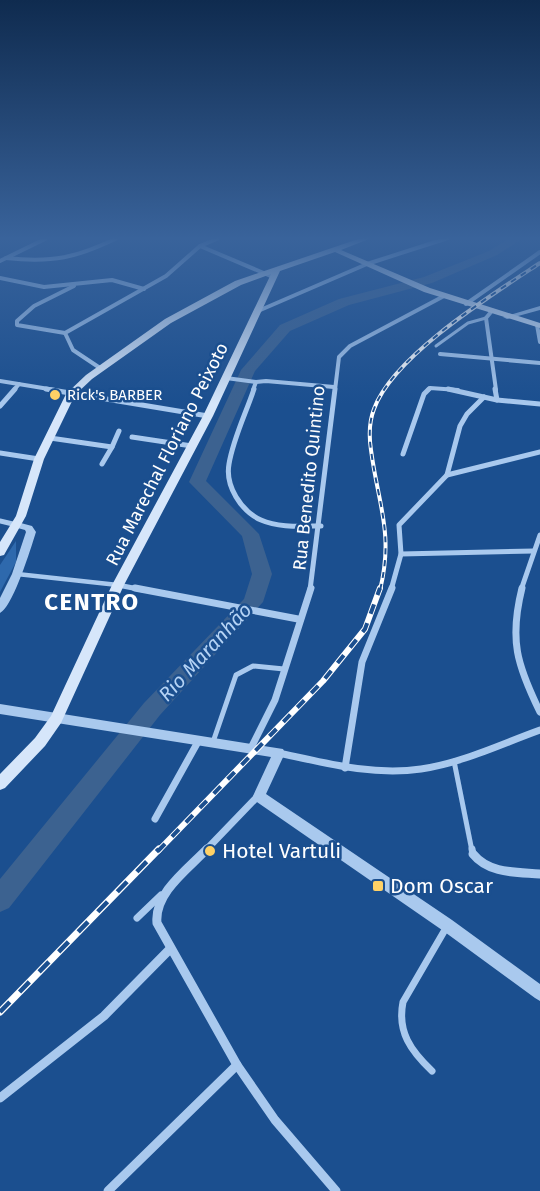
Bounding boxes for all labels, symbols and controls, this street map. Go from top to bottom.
street label: Rua Marechal Floriano Peixoto [101,339,233,569]
street label: Rua Benedito Quintino [288,385,330,571]
place label: Rick's BARBER [67,386,162,404]
marker: Rick's BARBER [48,388,62,402]
district label: CENTRO [44,588,140,616]
water label: Rio Maranhão [153,598,257,706]
place label: Hotel Vartuli [222,838,341,864]
marker: Hotel Vartuli [203,844,217,858]
place label: Dom Oscar [390,873,493,899]
marker: Dom Oscar [371,879,385,893]

